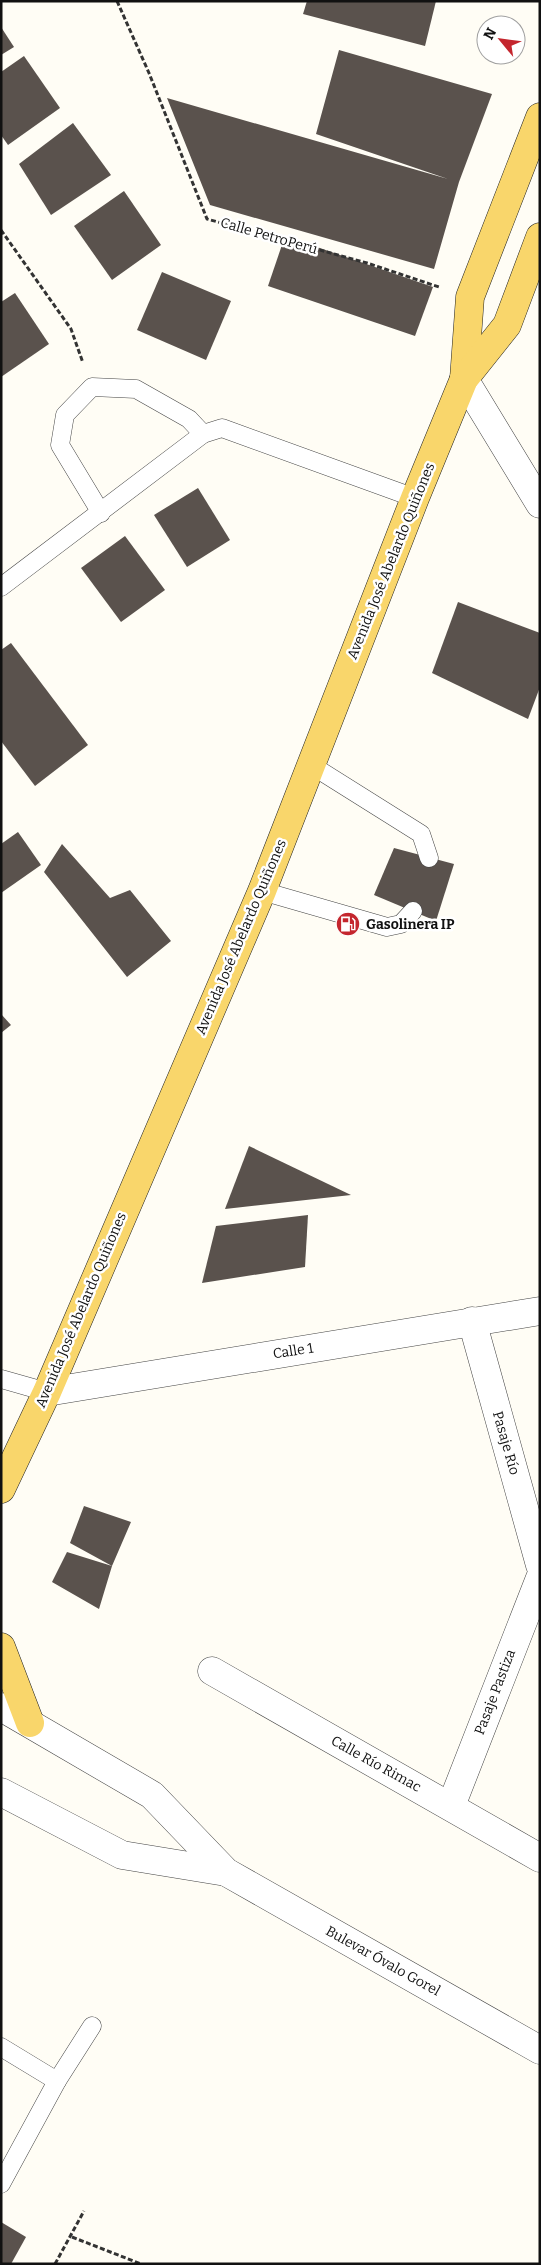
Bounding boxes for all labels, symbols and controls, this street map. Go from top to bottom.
north arrow [476,15,526,65]
text: N [480,25,500,43]
street label: Calle PetroPerú [218,214,320,258]
street label: Avenida José Abelardo Quiñones [344,460,438,662]
street label: Avenida José Abelardo Quiñones [192,837,290,1037]
fuel station icon: Gasolinera IP [335,911,361,937]
place label: Gasolinera IP [366,916,455,933]
street label: Avenida José Abelardo Quiñones [32,1210,130,1410]
street label: Calle 1 [272,1339,315,1363]
street label: Pasaje Río [489,1409,523,1477]
street label: Pasaje Pastiza [471,1647,519,1737]
street label: Calle Río Rimac [328,1732,424,1796]
street label: Bulevar Óvalo Gorel [323,1922,444,2000]

